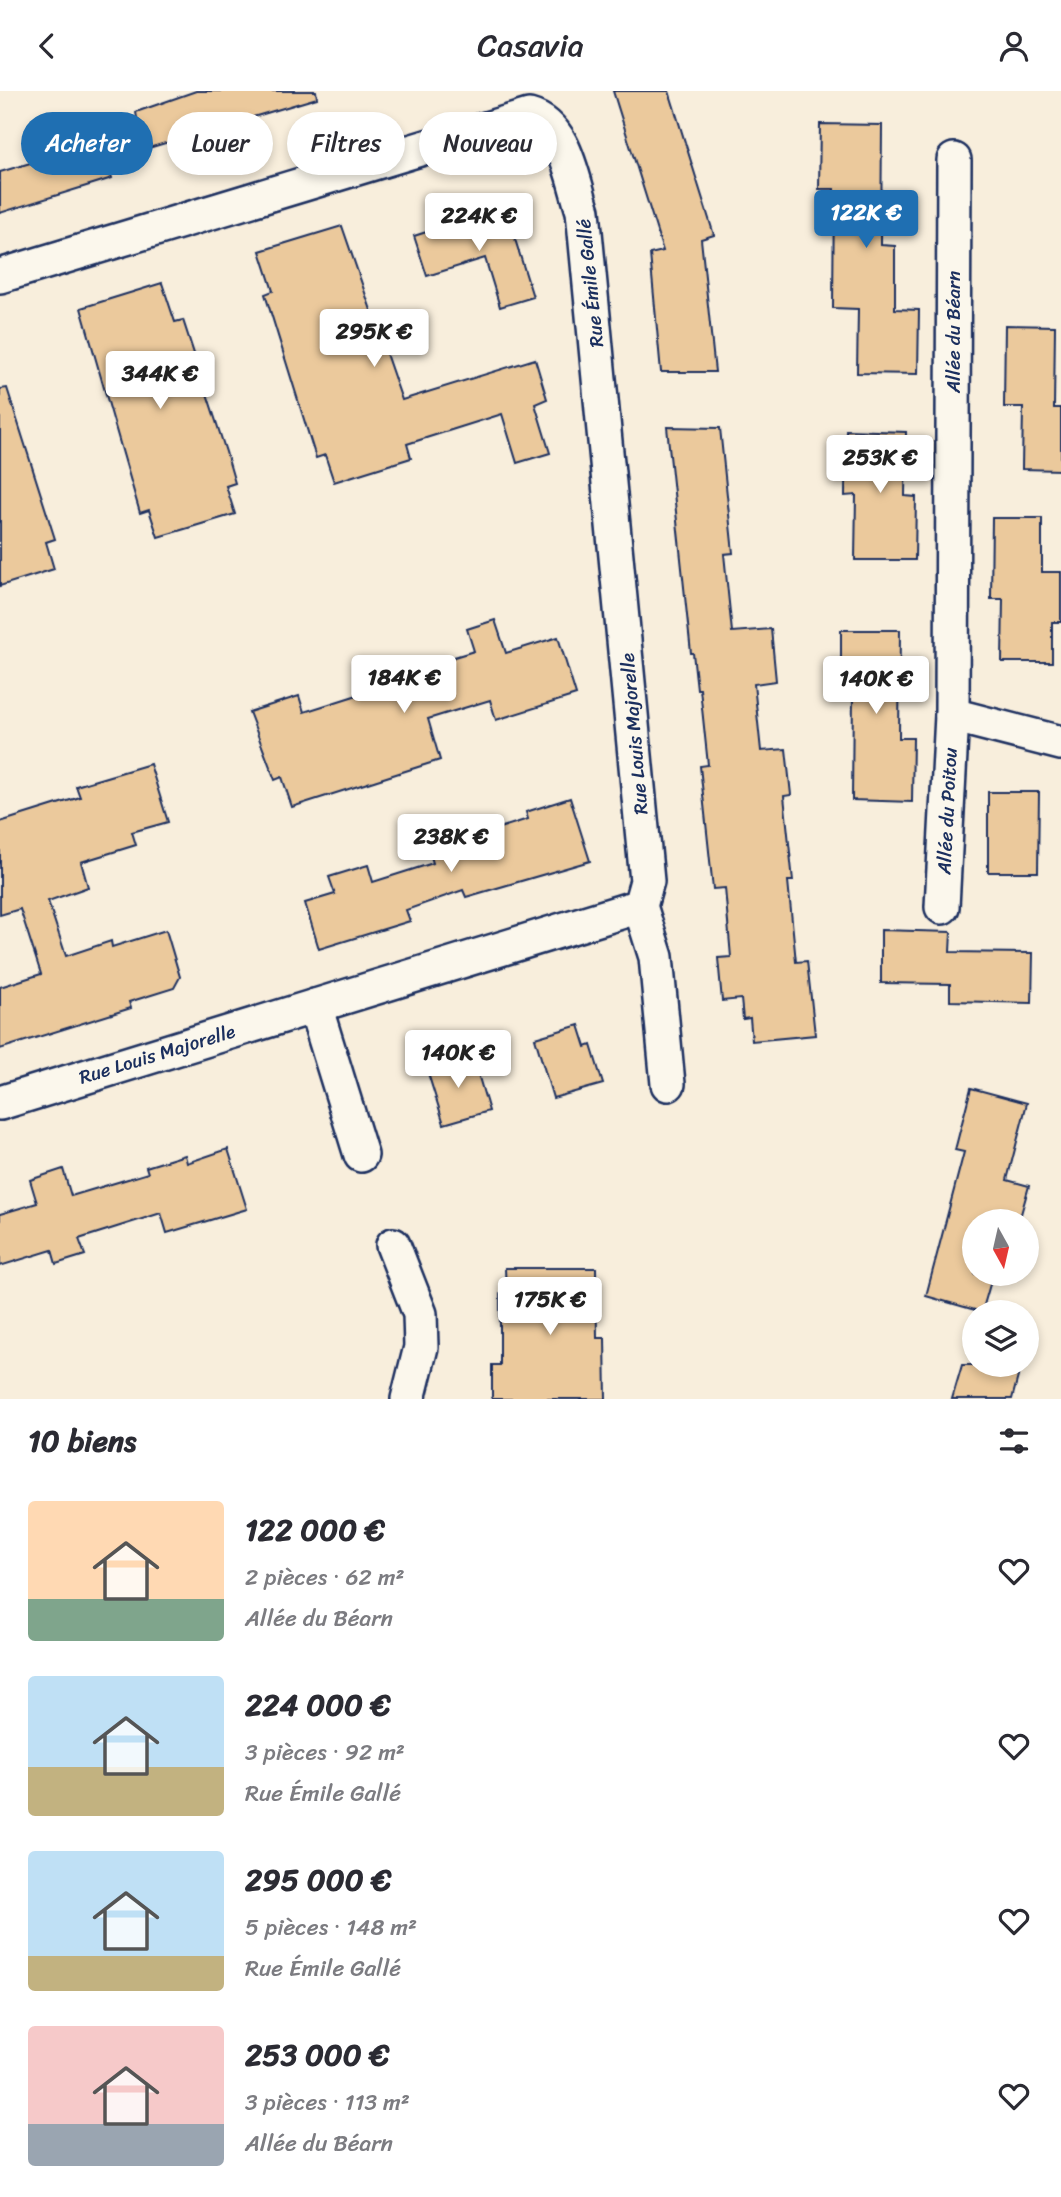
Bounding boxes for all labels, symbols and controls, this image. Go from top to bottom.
text: Casavia [477,17,584,74]
icon: back [28,27,66,65]
icon: person [995,27,1033,65]
chip: Acheter [21,112,153,175]
chip: Louer [167,112,273,175]
chip: Filtres [287,112,405,175]
chip: Nouveau [419,112,557,175]
pin: 122K € [809,191,923,250]
text: 122K € [830,192,902,233]
pin: 224K € [422,193,536,253]
text: 224K € [441,195,517,236]
street label: Rue Émile Gallé [567,217,613,349]
street label: Allée du Béarn [937,271,970,394]
pin: 295K € [317,309,431,369]
text: 295K € [336,311,412,352]
pin: 344K € [103,351,217,411]
text: 344K € [122,353,198,394]
pin: 253K € [823,435,937,495]
text: 253K € [842,437,918,478]
street label: Rue Louis Majorelle [611,652,657,816]
pin: 184K € [347,655,461,715]
text: 184K € [367,657,441,698]
pin: 140K € [819,657,933,716]
text: 140K € [839,658,913,699]
street label: Allée du Poitou [927,747,967,876]
pin: 238K € [394,815,508,874]
text: 238K € [413,816,489,857]
street label: Rue Louis Majorelle [75,1015,239,1093]
pin: 140K € [401,1031,515,1090]
text: 140K € [421,1032,495,1073]
north arrow [962,1209,1040,1286]
map controls [962,1209,1039,1377]
pin: 175K € [493,1277,607,1337]
text: 175K € [514,1279,586,1320]
button: layers [962,1300,1039,1377]
text: 10 biens [28,1414,136,1468]
icon: filters [995,1422,1033,1460]
text: 122 000 € [245,1503,385,1557]
icon: home [84,1529,168,1613]
icon: heart [995,1552,1033,1590]
text: 2 pièces · 62 m² [245,1557,404,1598]
text: Allée du Béarn [245,1598,393,1639]
text: 224 000 € [245,1678,391,1732]
icon: home [84,1704,168,1788]
icon: heart [995,1727,1033,1765]
text: 3 pièces · 92 m² [245,1732,405,1773]
text: Rue Émile Gallé [245,1773,401,1814]
text: 295 000 € [245,1853,391,1907]
icon: home [84,1879,168,1963]
icon: heart [995,1902,1033,1940]
text: 5 pièces · 148 m² [245,1907,417,1948]
text: Rue Émile Gallé [245,1948,401,1989]
text: 253 000 € [245,2028,390,2082]
icon: home [84,2054,168,2138]
icon: heart [995,2077,1033,2115]
text: 3 pièces · 113 m² [245,2082,410,2123]
text: Allée du Béarn [245,2123,393,2164]

